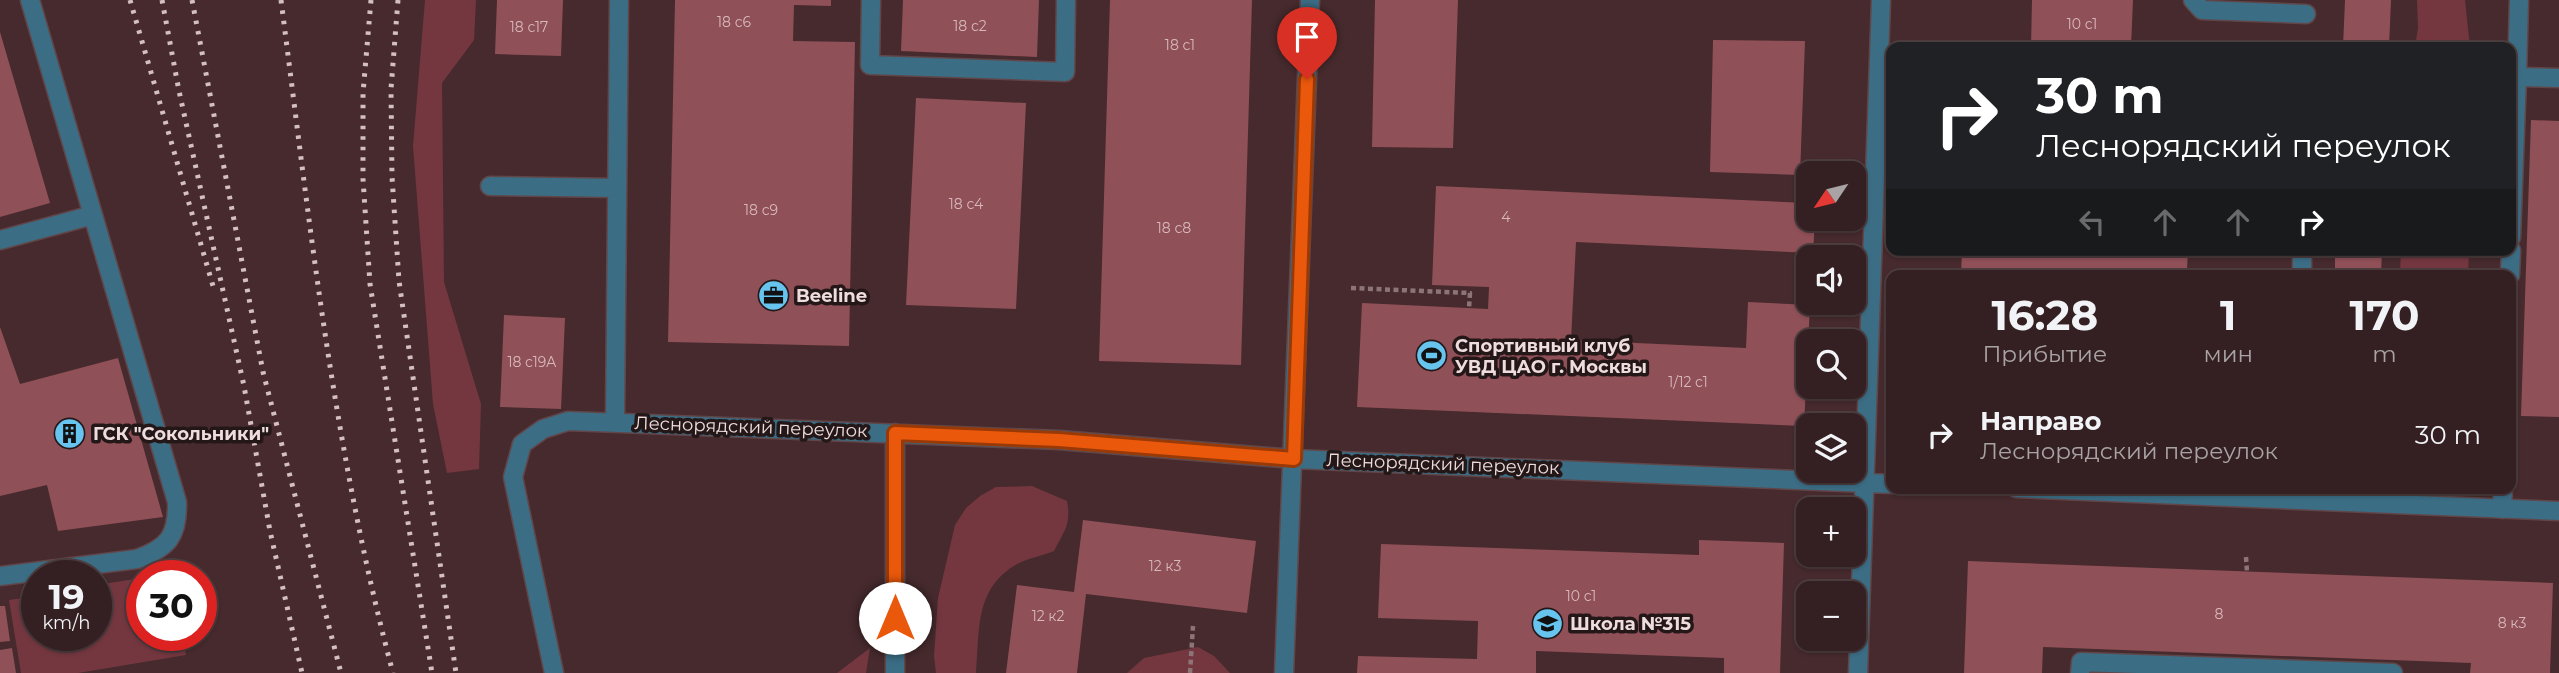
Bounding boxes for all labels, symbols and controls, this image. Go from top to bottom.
pin [1277,7,1337,79]
house number: 18 с6 [717,13,751,31]
house number: 10 с1 [2067,15,2097,33]
house number: 18 с2 [953,17,987,35]
house number: 18 с17 [510,18,548,36]
icon: arrive [1288,18,1326,56]
house number: 18 с1 [1165,36,1195,54]
text: 30 m [2036,66,2164,125]
icon: right [1921,70,2012,161]
text: Леснорядский переулок [2036,126,2451,165]
north arrow [1796,161,1866,231]
map controls [1796,161,1866,651]
house number: 18 с4 [949,195,984,213]
house number: 18 с9 [744,201,778,219]
icon: left [2073,203,2111,241]
icon: ahead [2146,203,2184,241]
icon: ahead [2219,203,2257,241]
icon: right [2292,203,2330,241]
house number: 4 [1501,208,1511,226]
house number: 18 с8 [1157,219,1191,237]
button: sound [1796,245,1866,315]
office icon: Beeline [756,279,790,313]
place label: Beeline [796,285,867,307]
text: 16:28 [1991,289,2098,341]
text: 1 [2220,289,2237,341]
text: 170 [2349,289,2420,341]
button: search [1796,329,1866,399]
place label: Спортивный клуб УВД ЦАО г. Москвы [1455,335,1647,378]
sports icon: Спортивный клуб УВД ЦАО г. Москвы [1415,339,1449,373]
text: Прибытие [1982,340,2107,368]
text: мин [2204,340,2253,368]
text: m [2372,340,2397,368]
house number: 18 с19А [507,353,557,371]
house number: 1/12 с1 [1668,373,1708,391]
text: Направо [1980,405,2101,437]
street label: Леснорядский переулок [634,412,868,442]
button: layers [1796,413,1866,483]
icon: right [1921,416,1959,454]
building icon: ГСК "Сокольники" [53,417,87,451]
text: 30 m [2415,419,2481,451]
place label: ГСК "Сокольники" [93,423,269,445]
text: Леснорядский переулок [1980,437,2278,465]
street label: Леснорядский переулок [1326,449,1560,479]
button: + [1796,497,1866,567]
house number: 12 к3 [1149,557,1181,575]
speed limit sign: 30 [126,560,217,651]
text: 19 [48,575,85,618]
position arrow [858,581,932,655]
button: − [1796,581,1866,651]
house number: 10 с1 [1566,587,1596,605]
house number: 8 [2215,605,2224,623]
house number: 12 к2 [1032,607,1064,625]
school or university icon: Школа №315 [1530,607,1564,641]
text: km/h [42,612,91,634]
place label: Школа №315 [1570,613,1691,635]
house number: 8 к3 [2498,614,2526,632]

